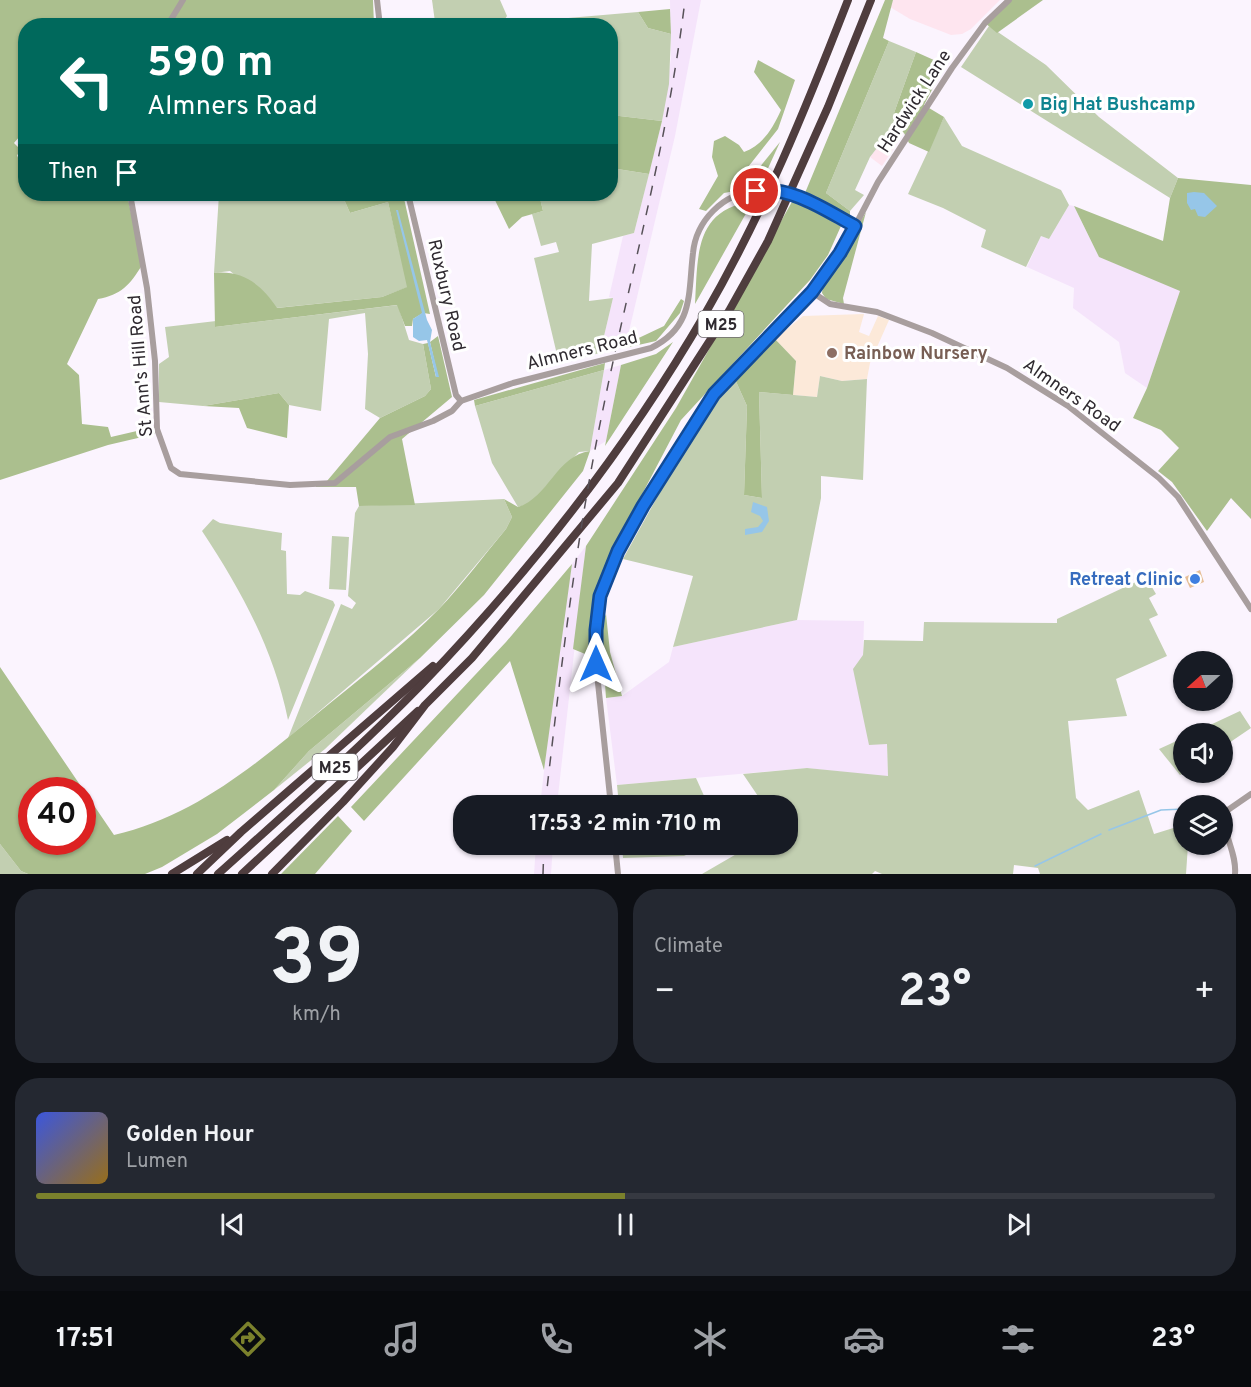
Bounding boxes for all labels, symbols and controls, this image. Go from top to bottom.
text: 590 m [147,38,274,91]
icon: left [48,42,126,120]
street label: Hardwick Lane [873,46,957,158]
text: Almners Road [147,90,318,124]
place label: Big Hat Bushcamp [1040,94,1195,117]
marker: Big Hat Bushcamp [1021,97,1035,111]
icon: arrive [110,156,143,189]
text: Then [48,159,98,186]
pin [730,165,781,216]
icon: arrive [739,174,772,207]
street label: Ruxbury Road [421,237,470,354]
street label: St Ann's Hill Road [124,294,159,438]
road number: M25 [698,311,744,337]
street label: Almners Road [524,327,640,376]
place label: Rainbow Nursery [844,343,988,366]
marker: Rainbow Nursery [825,346,839,360]
street label: Almners Road [1018,354,1124,438]
place label: Retreat Clinic [1069,569,1183,592]
marker: Retreat Clinic [1188,572,1202,586]
position arrow [564,632,628,696]
north arrow [1173,651,1233,711]
map controls [1173,651,1233,855]
button: sound [1173,723,1233,783]
road number: M25 [312,754,358,780]
speed limit sign: 40 [18,777,96,855]
button: layers [1173,795,1233,855]
text: 17:53 · 2 min · 710 m [529,811,722,838]
text: 39 [269,913,364,1012]
text: Climate [654,934,723,960]
text: 23° [898,965,971,1022]
text: − [654,972,675,1014]
text: + [1194,972,1215,1014]
text: km/h [292,1002,341,1028]
text: Golden Hour [126,1122,254,1149]
text: Lumen [126,1149,188,1175]
icon: previous [216,1208,249,1241]
icon: pause [609,1208,642,1241]
icon: next [1002,1208,1035,1241]
icon: directions [227,1318,269,1360]
icon: music [381,1318,423,1360]
icon: phone [535,1318,577,1360]
icon: climate [689,1318,731,1360]
icon: car [843,1318,885,1360]
icon: filters [997,1318,1039,1360]
text: 17:51 [56,1322,115,1356]
text: 23° [1151,1322,1195,1356]

